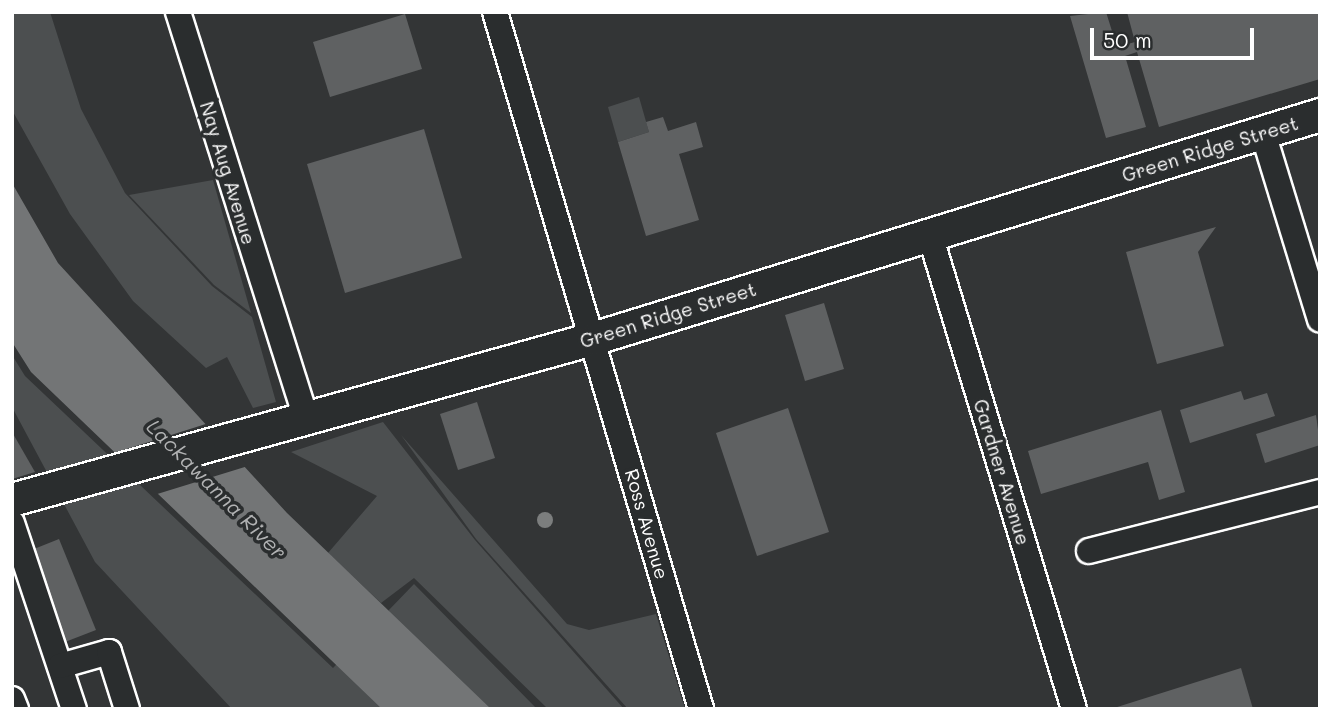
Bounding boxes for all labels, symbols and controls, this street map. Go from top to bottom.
scale bar [1094,14,1258,58]
text: 50 m [1103,26,1152,53]
street label: Nay Aug Avenue [195,99,261,247]
street label: Green Ridge Street [1119,111,1301,187]
street label: Green Ridge Street [577,277,759,353]
street label: Gardner Avenue [969,396,1035,548]
water label: Lackawanna River [142,414,292,564]
street label: Ross Avenue [620,466,674,582]

